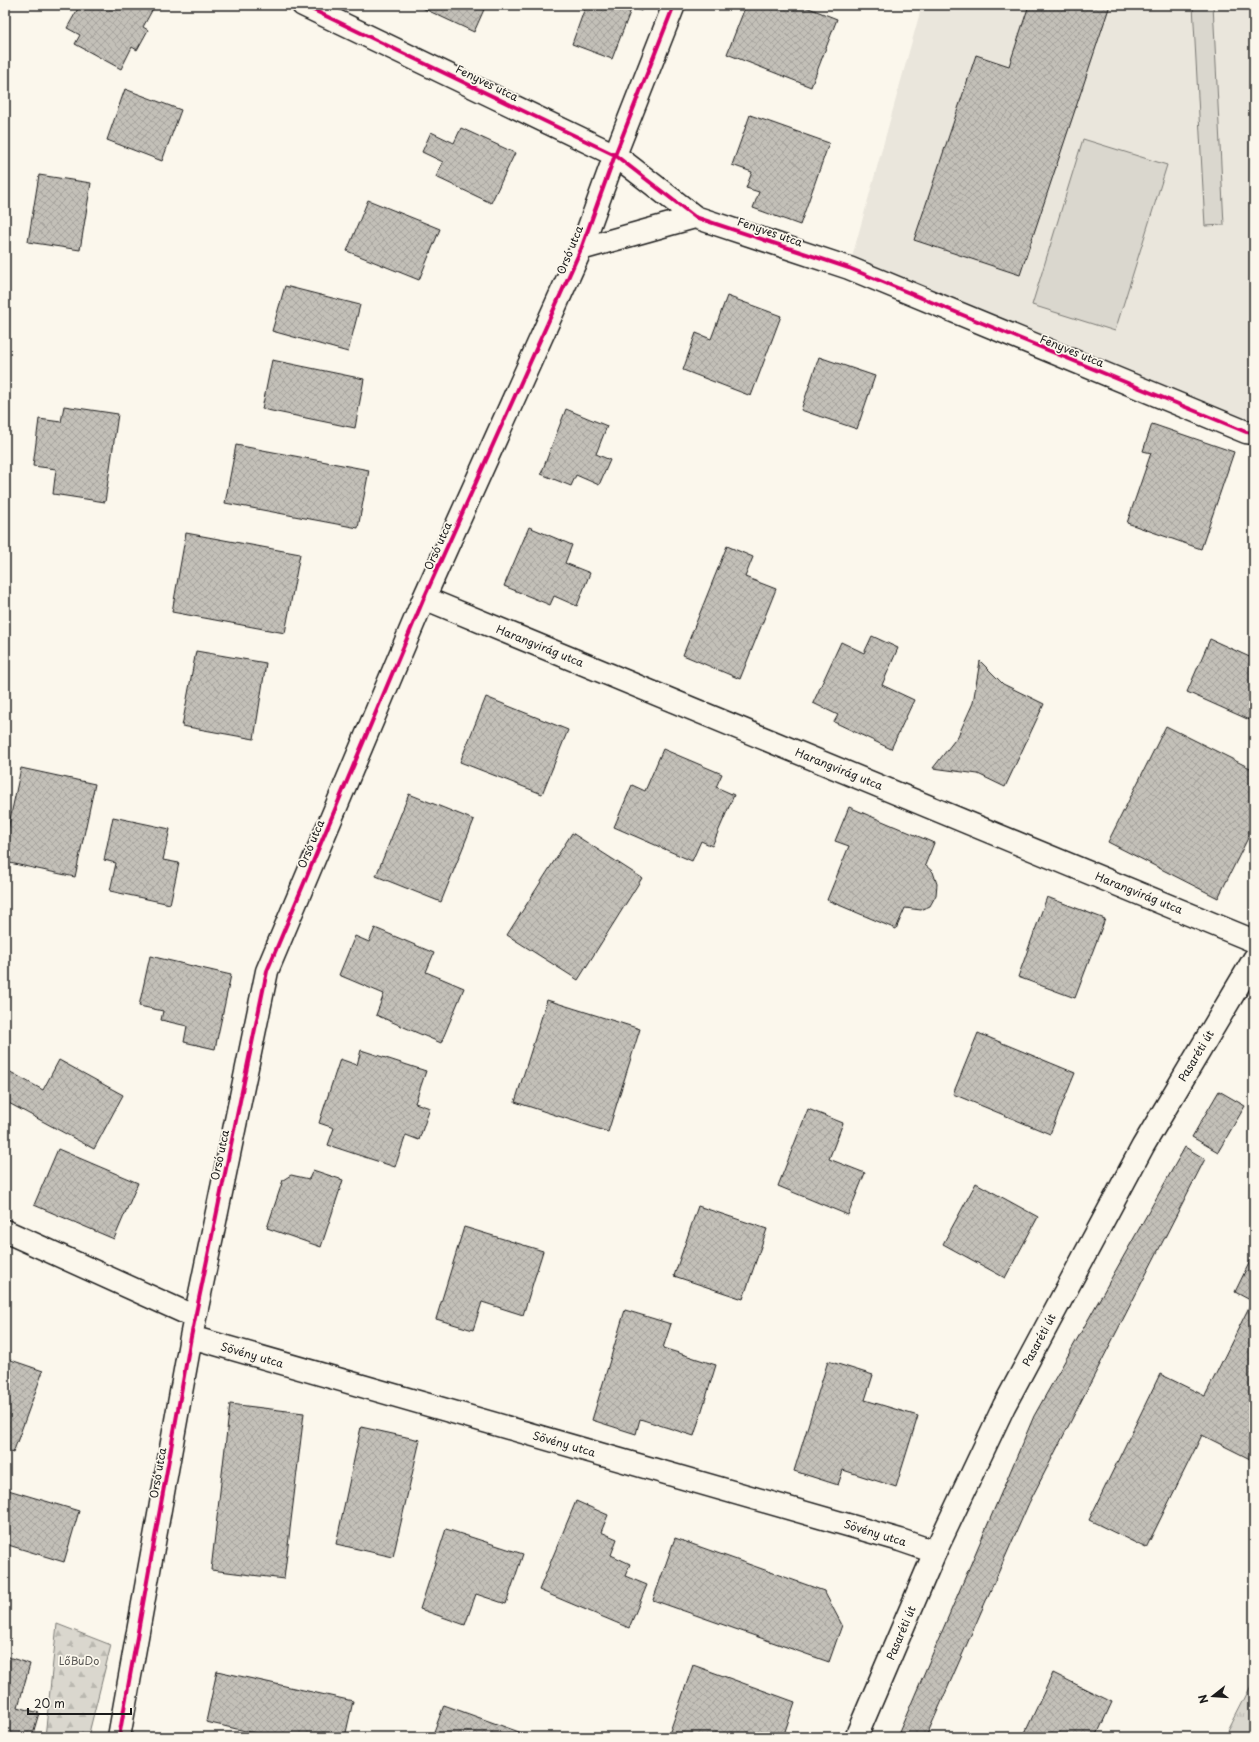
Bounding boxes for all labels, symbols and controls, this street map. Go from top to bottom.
street label: Fenyves utca [453,60,522,105]
street label: Fenyves utca [735,212,805,251]
street label: Orsó utca [552,223,587,277]
street label: Fenyves utca [1038,330,1107,371]
street label: Orsó utca [419,519,456,573]
street label: Harangvirág utca [494,620,587,671]
street label: Harangvirág utca [793,743,886,794]
street label: Orsó utca [293,817,328,871]
street label: Harangvirág utca [1093,867,1186,918]
street label: Pasaréti út [1174,1026,1218,1085]
street label: Orsó utca [206,1128,233,1182]
street label: Pasaréti út [1018,1310,1060,1369]
street label: Sövény utca [219,1337,286,1372]
street label: Sövény utca [531,1426,598,1461]
street label: Orsó utca [145,1446,170,1500]
street label: Sövény utca [842,1515,909,1550]
street label: Pasaréti út [882,1603,920,1663]
park label: LőBuDo [59,1652,99,1669]
north arrow [1193,1676,1233,1716]
scale bar [28,1690,131,1716]
text: N [1193,1692,1212,1706]
text: 20 m [34,1694,65,1712]

